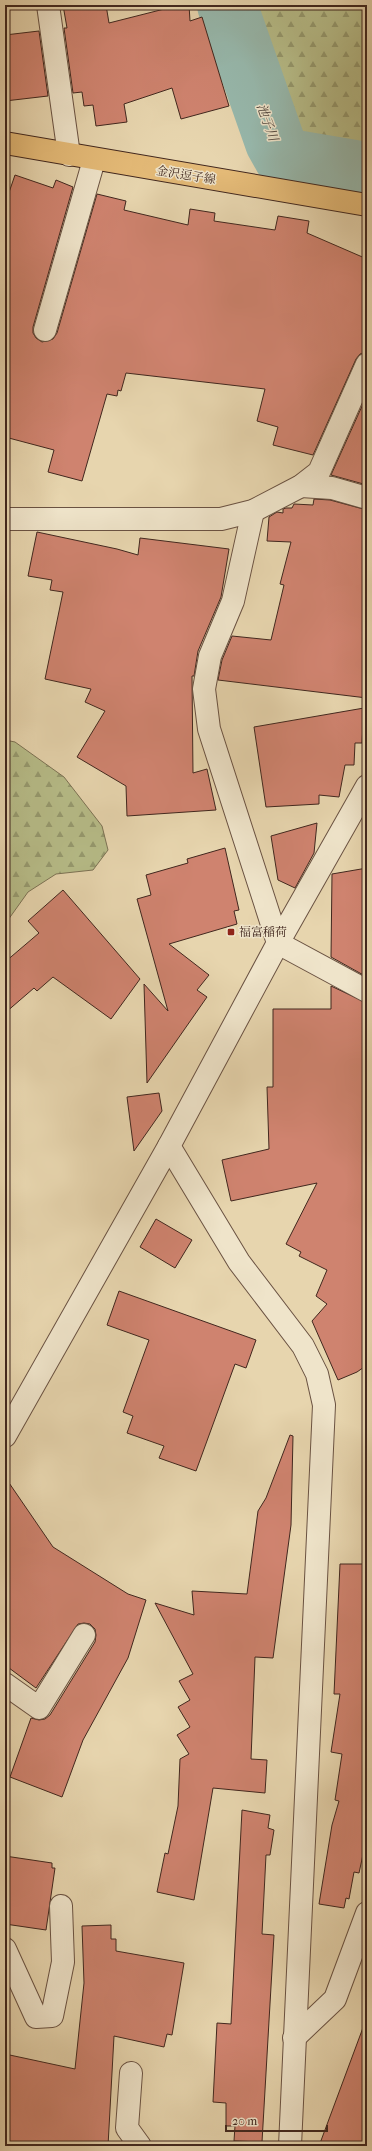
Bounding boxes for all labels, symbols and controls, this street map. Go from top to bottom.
water label: 池子川 [254,101,282,145]
street label: 金沢逗子線 [155,163,217,187]
place label: 福富稲荷 [239,925,287,939]
marker: 福富稲荷 [226,927,236,937]
scale bar [226,2107,327,2133]
text: 20 m [232,2114,257,2128]

